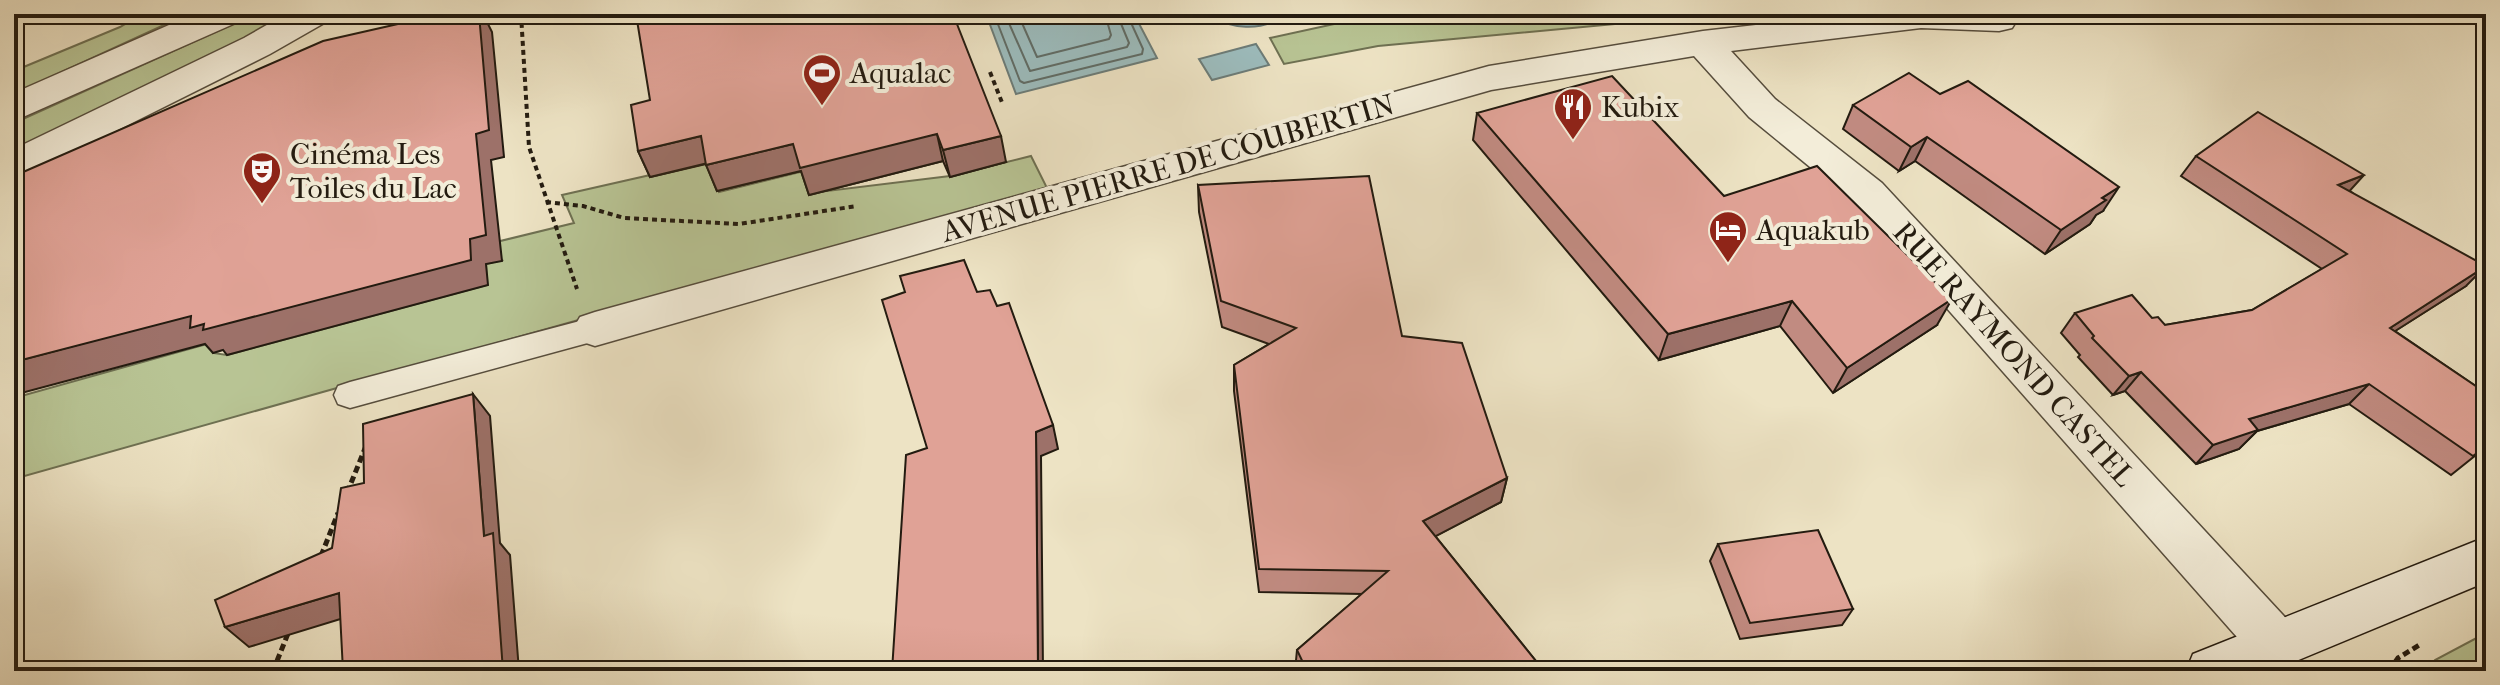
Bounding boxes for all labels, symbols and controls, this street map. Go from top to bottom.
sports icon: Aqualac [801,52,843,107]
place label: Aqualac [849,56,951,91]
restaurant icon: Kubix [1552,86,1594,141]
street label: AVENUE PIERRE DE COUBERTIN [937,87,1399,250]
place label: Kubix [1601,90,1679,125]
place label: Cinéma Les Toiles du Lac [290,137,457,206]
theatre icon: Cinéma Les Toiles du Lac [241,150,283,205]
hotel icon: Aquakub [1707,209,1749,264]
place label: Aquakub [1755,213,1870,248]
street label: RUE RAYMOND CASTEL [1886,215,2142,494]

